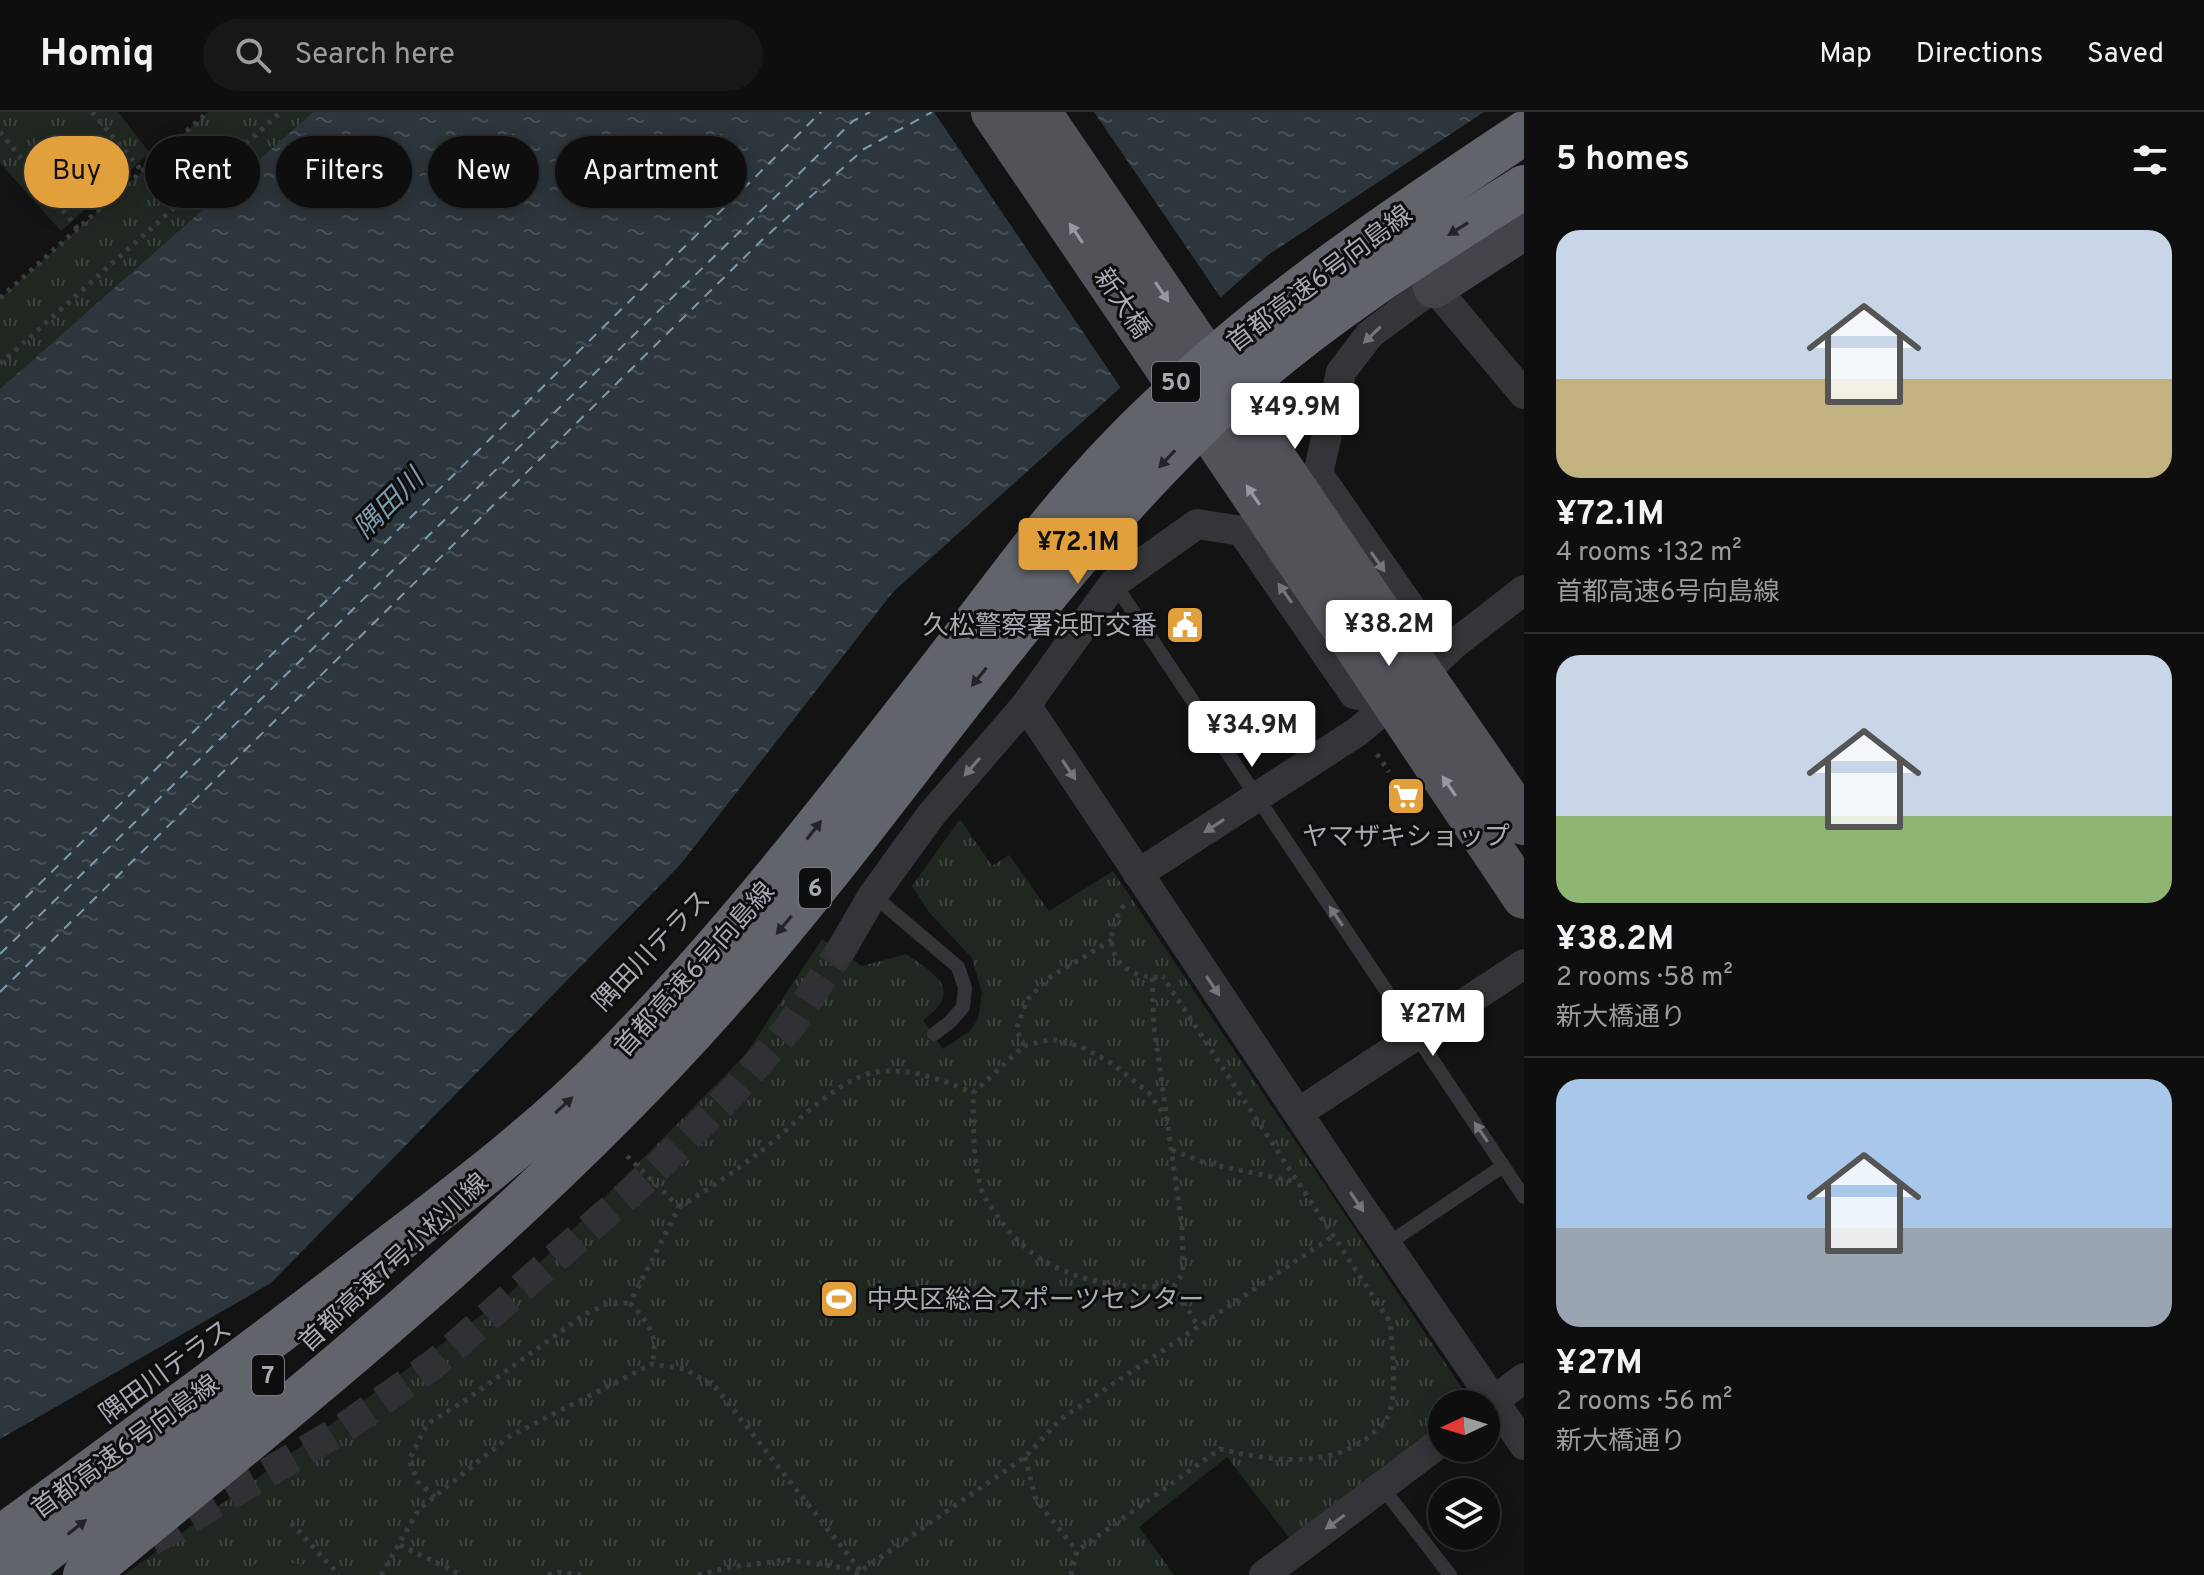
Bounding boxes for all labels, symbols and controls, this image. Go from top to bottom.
search box [203,19,763,91]
text: Homiq [40,31,155,80]
icon: search [231,33,275,77]
text: Search here [295,37,455,74]
text: Map [1819,37,1872,73]
text: Directions [1916,37,2043,73]
text: Saved [2087,37,2164,73]
chip: Buy [24,136,129,208]
chip: Rent [145,136,260,208]
chip: Filters [276,136,412,208]
chip: New [428,136,539,208]
chip: Apartment [555,136,747,208]
icon: filters [2128,138,2172,182]
text: 5 homes [1556,139,1690,182]
street label: 首都高速6号向島線 [1221,200,1420,360]
one-way arrow [1447,221,1469,235]
one-way arrow [1068,223,1083,244]
street label: 新大橋 [1085,263,1156,346]
one-way arrow [1154,282,1169,303]
icon: home [1792,282,1936,426]
one-way arrow [1363,325,1382,343]
road number: 50 [1152,362,1200,402]
pin: ¥49.9M [1230,383,1360,451]
text: ¥49.9M [1249,392,1341,425]
one-way arrow [1159,449,1177,468]
water label: 隅田川 [348,461,435,548]
one-way arrow [1246,484,1261,505]
text: ¥72.1M [1556,494,1664,537]
pin: ¥72.1M [1013,518,1143,586]
text: ¥72.1M [1037,527,1119,560]
text: 4 rooms · 132 m² [1556,537,1742,570]
one-way arrow [1371,551,1386,572]
text: 首都高速6号向島線 [1556,577,1780,610]
one-way arrow [1278,583,1293,604]
pin: ¥38.2M [1324,600,1454,668]
public building icon: 久松警察署浜町交番 [1164,604,1206,646]
text: ¥38.2M [1344,609,1434,642]
place label: 久松警察署浜町交番 [923,611,1157,644]
one-way arrow [971,667,988,687]
pin: ¥34.9M [1187,701,1317,769]
icon: home [1792,707,1936,851]
text: ¥34.9M [1206,710,1298,743]
one-way arrow [964,757,981,777]
one-way arrow [1061,759,1076,780]
supermarket icon: ヤマザキショップ [1385,775,1427,817]
one-way arrow [1442,775,1457,797]
one-way arrow [1203,818,1224,833]
one-way arrow [805,820,821,840]
place label: ヤマザキショップ [1302,822,1510,855]
road number: 6 [799,868,831,908]
street label: 首都高速6号向島線 [609,877,783,1065]
street label: 隅田川テラス [587,884,719,1019]
one-way arrow [1329,906,1344,927]
one-way arrow [776,915,793,935]
text: ¥38.2M [1556,919,1674,962]
text: 2 rooms · 58 m² [1556,962,1733,995]
one-way arrow [1205,976,1220,997]
pin: ¥27M [1386,990,1480,1058]
text: ¥27M [1400,999,1466,1032]
text: 新大橋通り [1556,1002,1686,1035]
one-way arrow [554,1097,574,1114]
one-way arrow [1474,1122,1489,1143]
icon: home [1792,1131,1936,1275]
street label: 首都高速7号小松川線 [293,1167,496,1360]
one-way arrow [1350,1192,1365,1213]
sports icon: 中央区総合スポーツセンター [818,1278,860,1320]
place label: 中央区総合スポーツセンター [867,1285,1204,1318]
street label: 隅田川テラス [94,1314,239,1432]
text: ¥27M [1556,1343,1643,1386]
road number: 7 [252,1355,284,1395]
street label: 首都高速6号向島線 [26,1369,227,1527]
text: 2 rooms · 56 m² [1556,1386,1732,1419]
north arrow [1428,1390,1500,1462]
map controls [1428,1390,1500,1550]
text: 新大橋通り [1556,1426,1686,1459]
button: layers [1428,1478,1500,1550]
one-way arrow [1325,1513,1345,1529]
one-way arrow [66,1519,86,1536]

